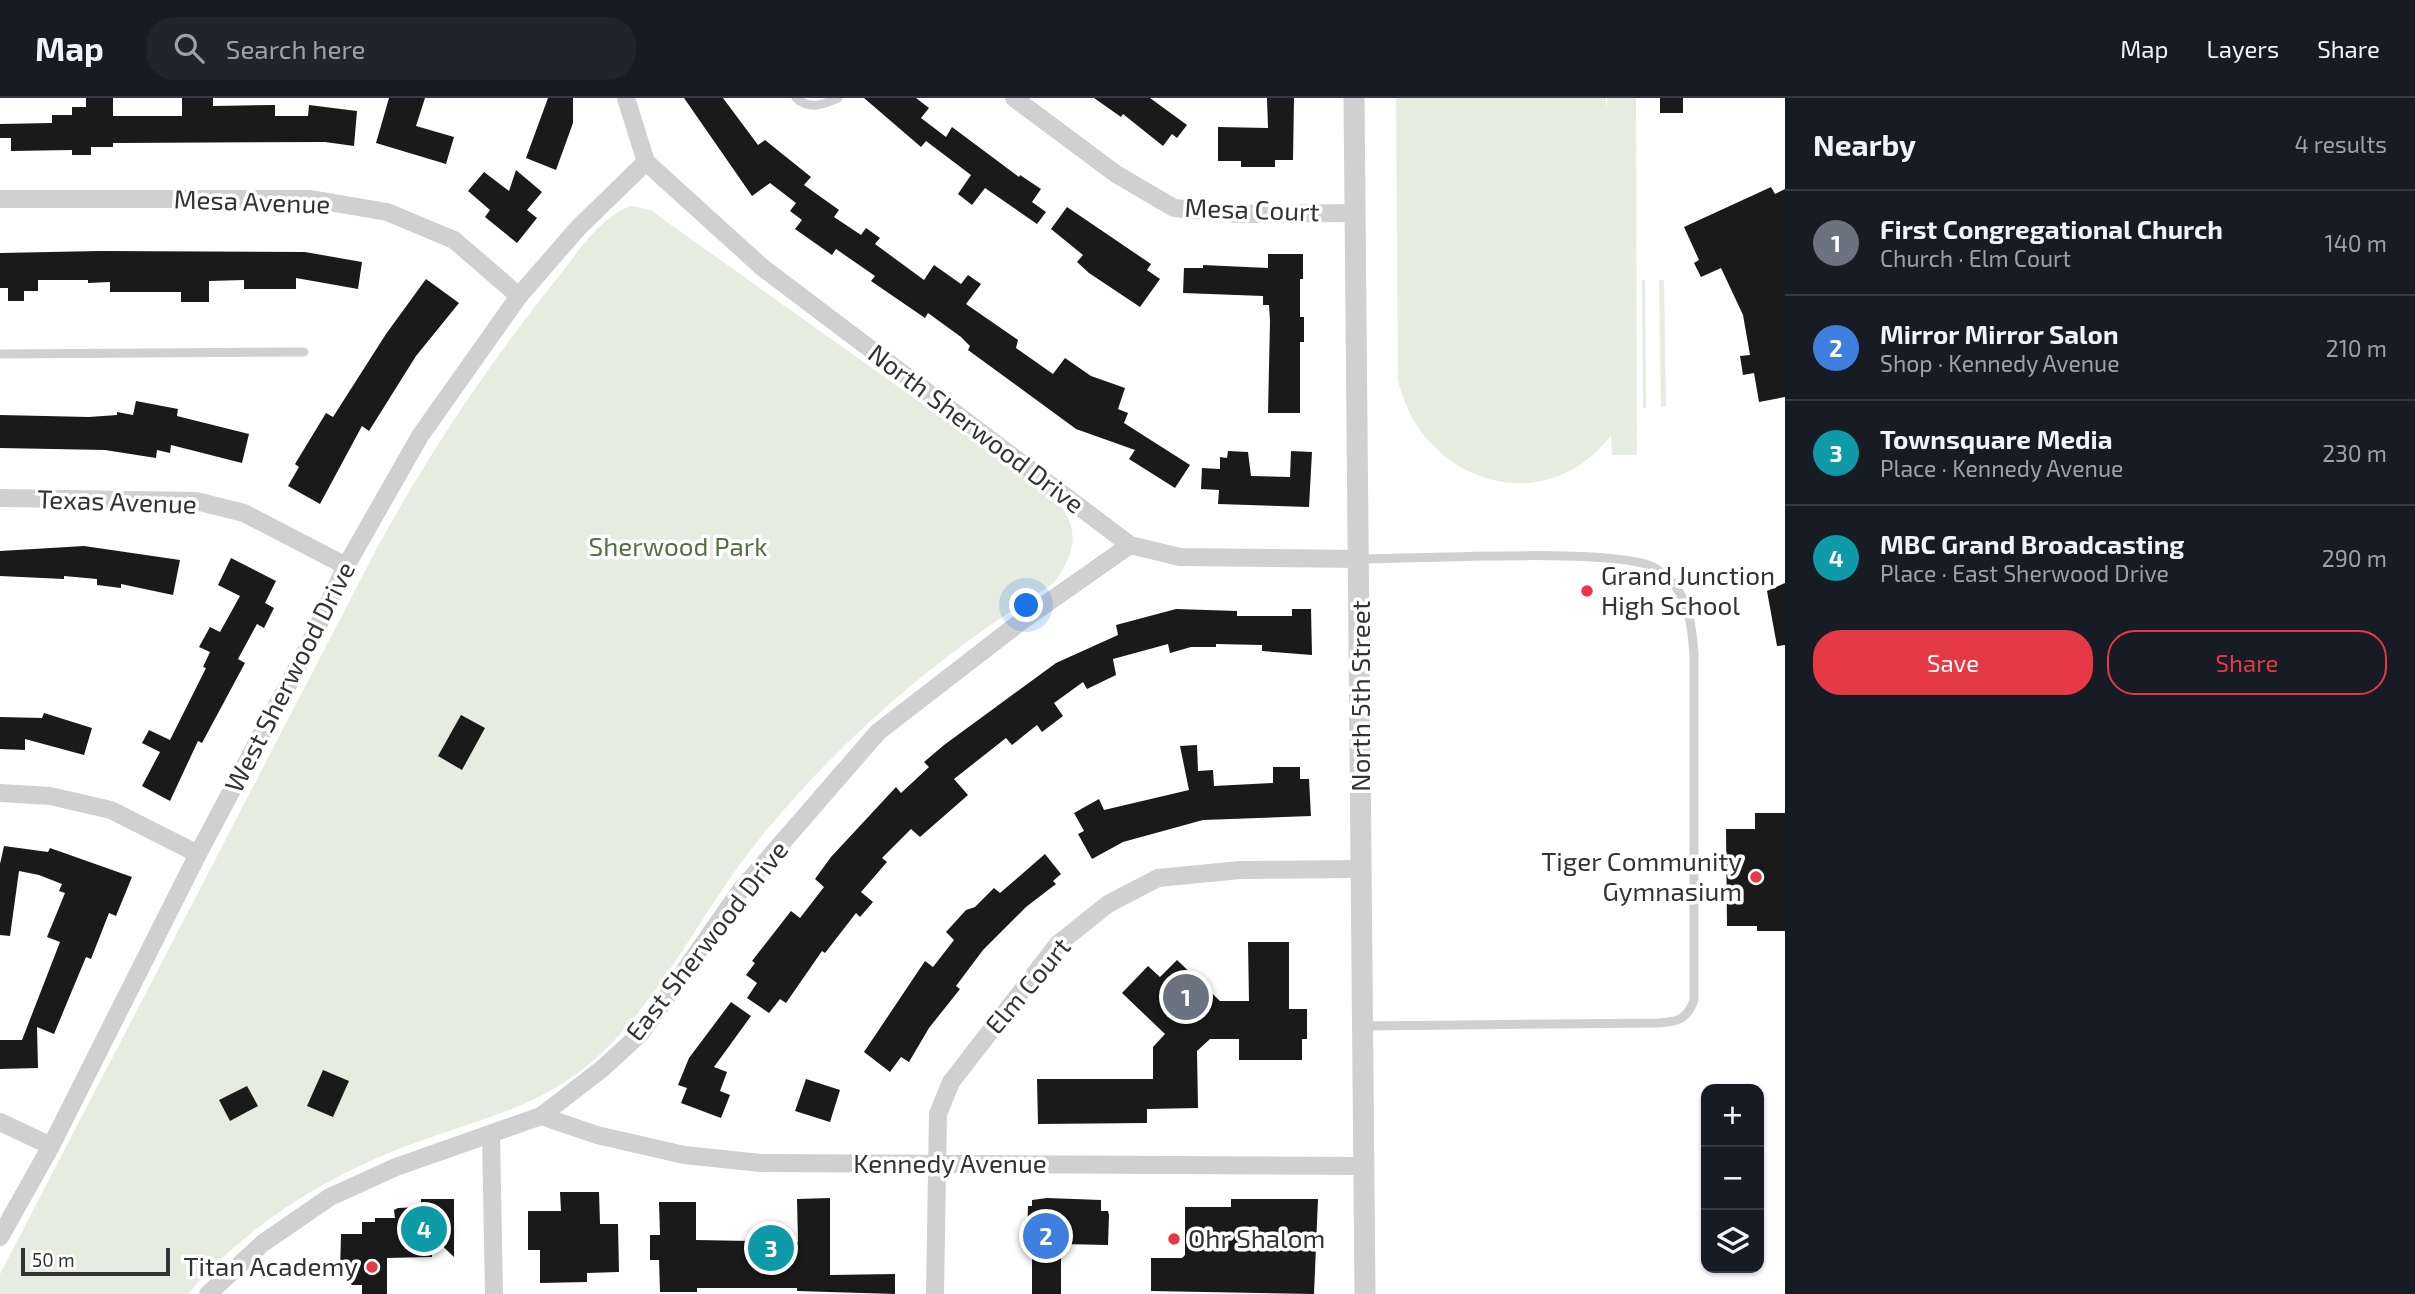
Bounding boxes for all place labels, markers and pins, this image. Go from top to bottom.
place label: Grand Junction High School [1601,559,1775,620]
marker: Grand Junction High School [1579,583,1595,599]
place label: Tiger Community Gymnasium [1541,845,1742,906]
marker: Tiger Community Gymnasium [1748,869,1764,885]
pin: 1 [1163,971,1209,1023]
pin: 4 [401,1203,447,1255]
pin: 2 [1023,1210,1069,1262]
pin: 3 [748,1222,794,1274]
place label: Ohr Shalom [1188,1222,1325,1253]
marker: Ohr Shalom [1166,1231,1182,1247]
place label: Titan Academy [183,1250,358,1281]
marker: Titan Academy [364,1259,380,1275]

